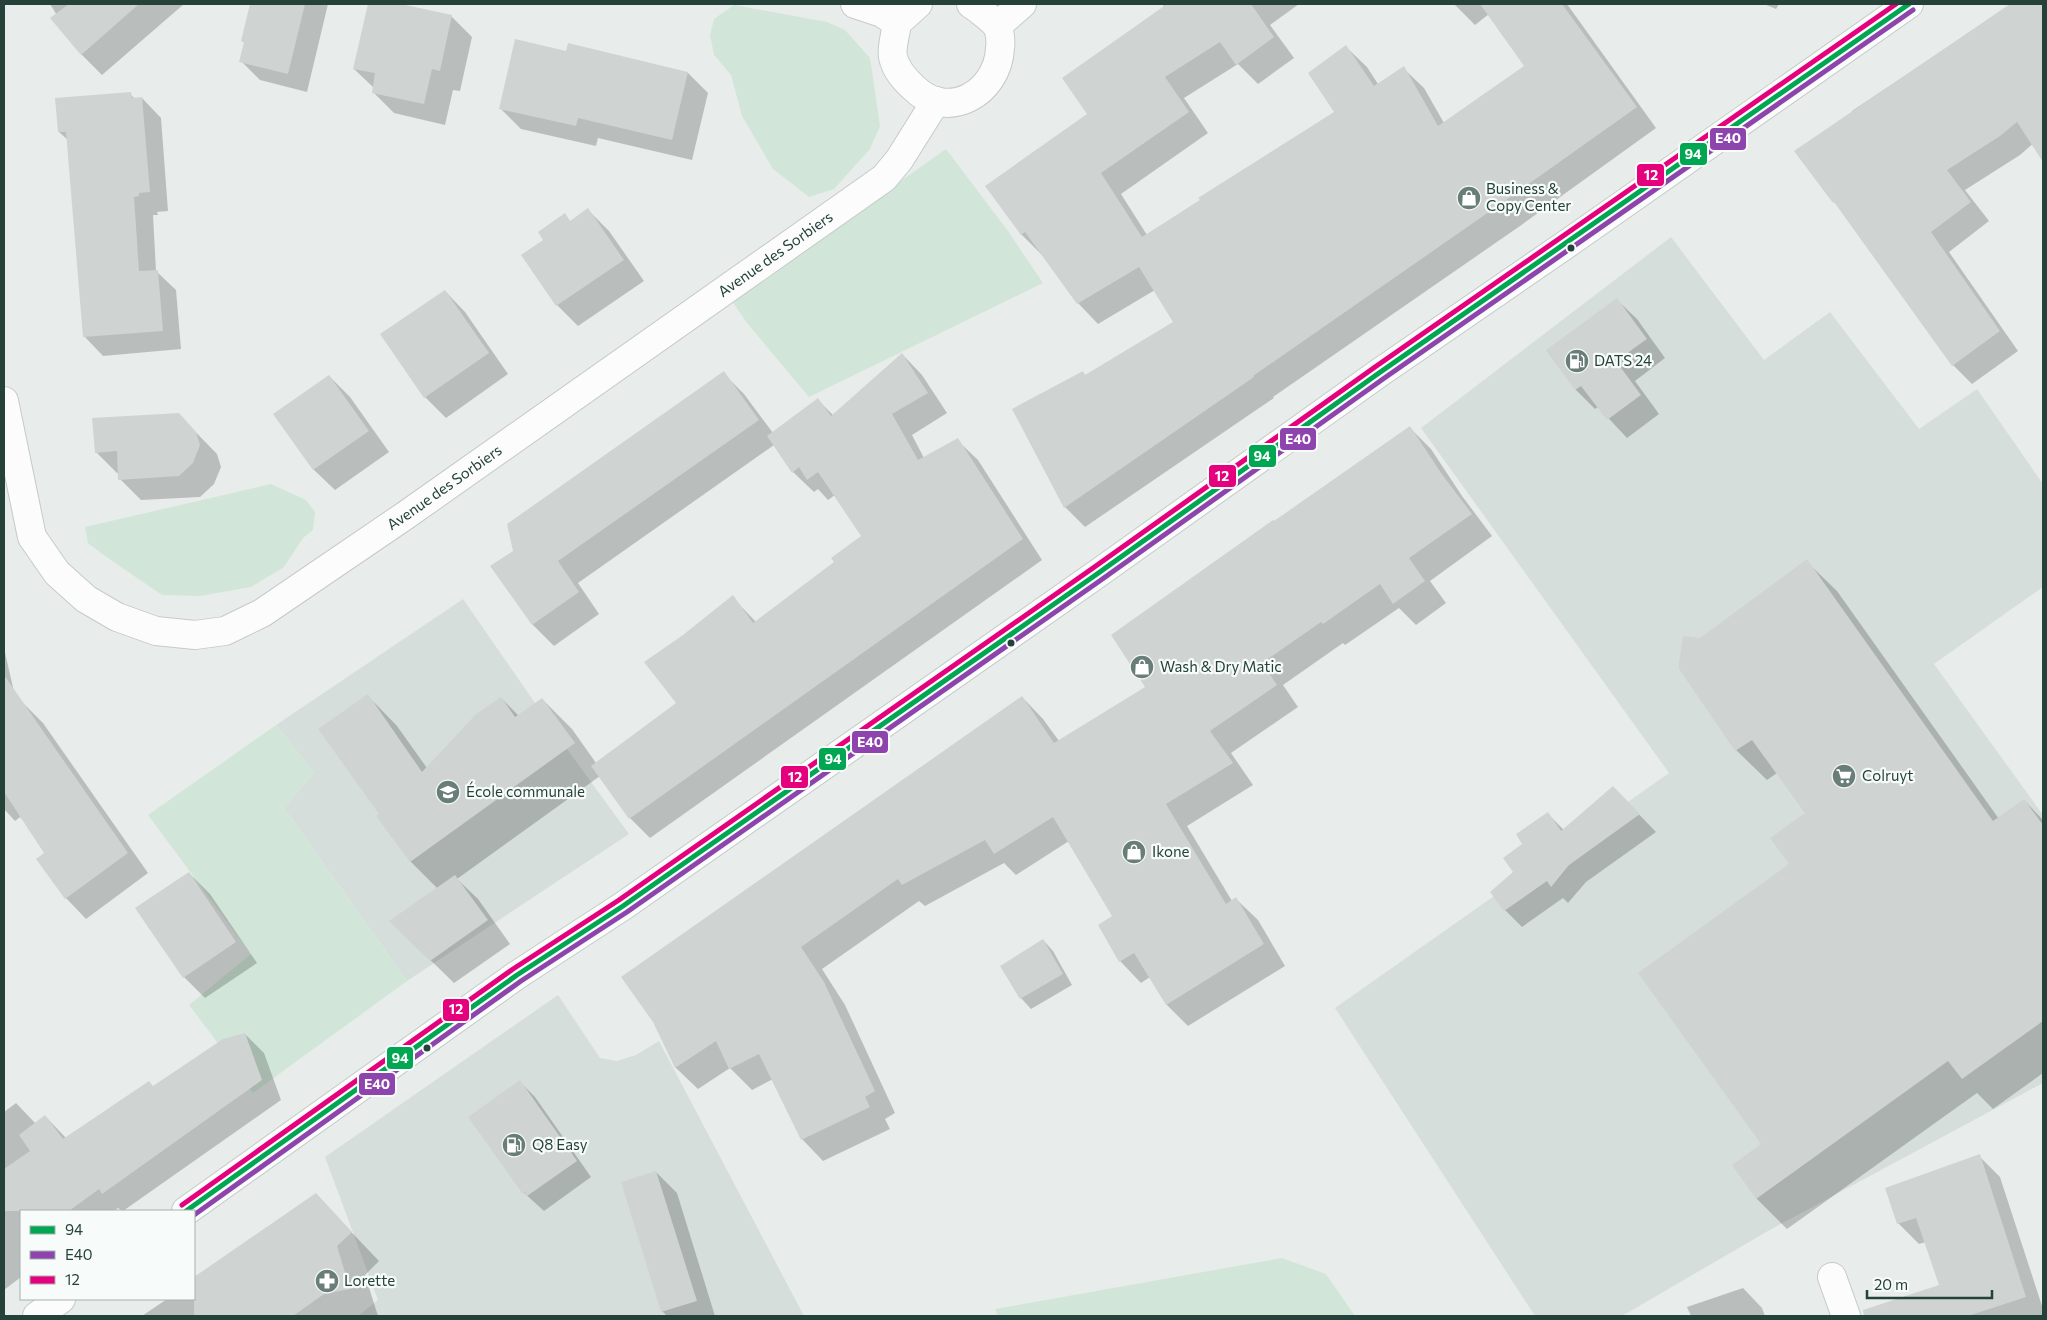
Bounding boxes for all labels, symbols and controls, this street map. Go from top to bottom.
line badge: E40 [1709,127,1747,151]
text: E40 [1715,129,1741,146]
line badge: 94 [1679,142,1708,166]
text: 94 [1684,145,1702,162]
line badge: 12 [1636,163,1665,187]
text: 12 [1644,166,1658,183]
place label: Business & Copy Center [1486,179,1571,214]
shop icon: Business & Copy Center [1456,185,1482,211]
street label: Avenue des Sorbiers [714,207,836,300]
unlabelled marker [1566,243,1576,253]
fuel station icon: DATS 24 [1564,348,1590,374]
place label: DATS 24 [1594,351,1652,369]
line badge: E40 [1279,427,1317,451]
text: E40 [1285,430,1311,447]
street label: Avenue des Sorbiers [383,440,505,533]
line badge: 94 [1248,444,1277,468]
text: 94 [1253,447,1271,464]
line badge: 12 [1208,464,1237,488]
text: 12 [1215,467,1229,484]
unlabelled marker [1006,638,1016,648]
shop icon: Wash & Dry Matic [1129,654,1155,680]
place label: Wash & Dry Matic [1160,657,1282,675]
line badge: E40 [851,730,889,754]
text: E40 [857,733,883,750]
line badge: 94 [818,747,847,771]
text: 94 [824,750,842,767]
supermarket icon: Colruyt [1831,763,1857,789]
line badge: 12 [780,765,809,789]
place label: Colruyt [1862,766,1913,784]
text: 12 [788,768,802,785]
school or university icon: École communale [435,779,461,805]
place label: École communale [466,781,585,800]
shop icon: Ikone [1121,839,1147,865]
place label: Ikone [1152,842,1190,860]
line badge: 12 [442,998,470,1022]
text: 12 [449,1000,463,1017]
unlabelled marker [422,1043,432,1053]
line badge: 94 [386,1046,414,1070]
text: 94 [391,1049,409,1066]
line badge: E40 [358,1072,396,1096]
text: E40 [364,1075,390,1092]
fuel station icon: Q8 Easy [501,1132,527,1158]
place label: Q8 Easy [532,1135,588,1153]
legend [20,1210,195,1300]
text: 94 [65,1220,83,1238]
text: E40 [65,1245,93,1263]
pharmacy icon: Lorette [314,1268,340,1294]
scale bar [1867,1268,1992,1300]
text: 12 [65,1270,80,1288]
place label: Lorette [344,1271,395,1289]
text: 20 m [1874,1275,1908,1293]

